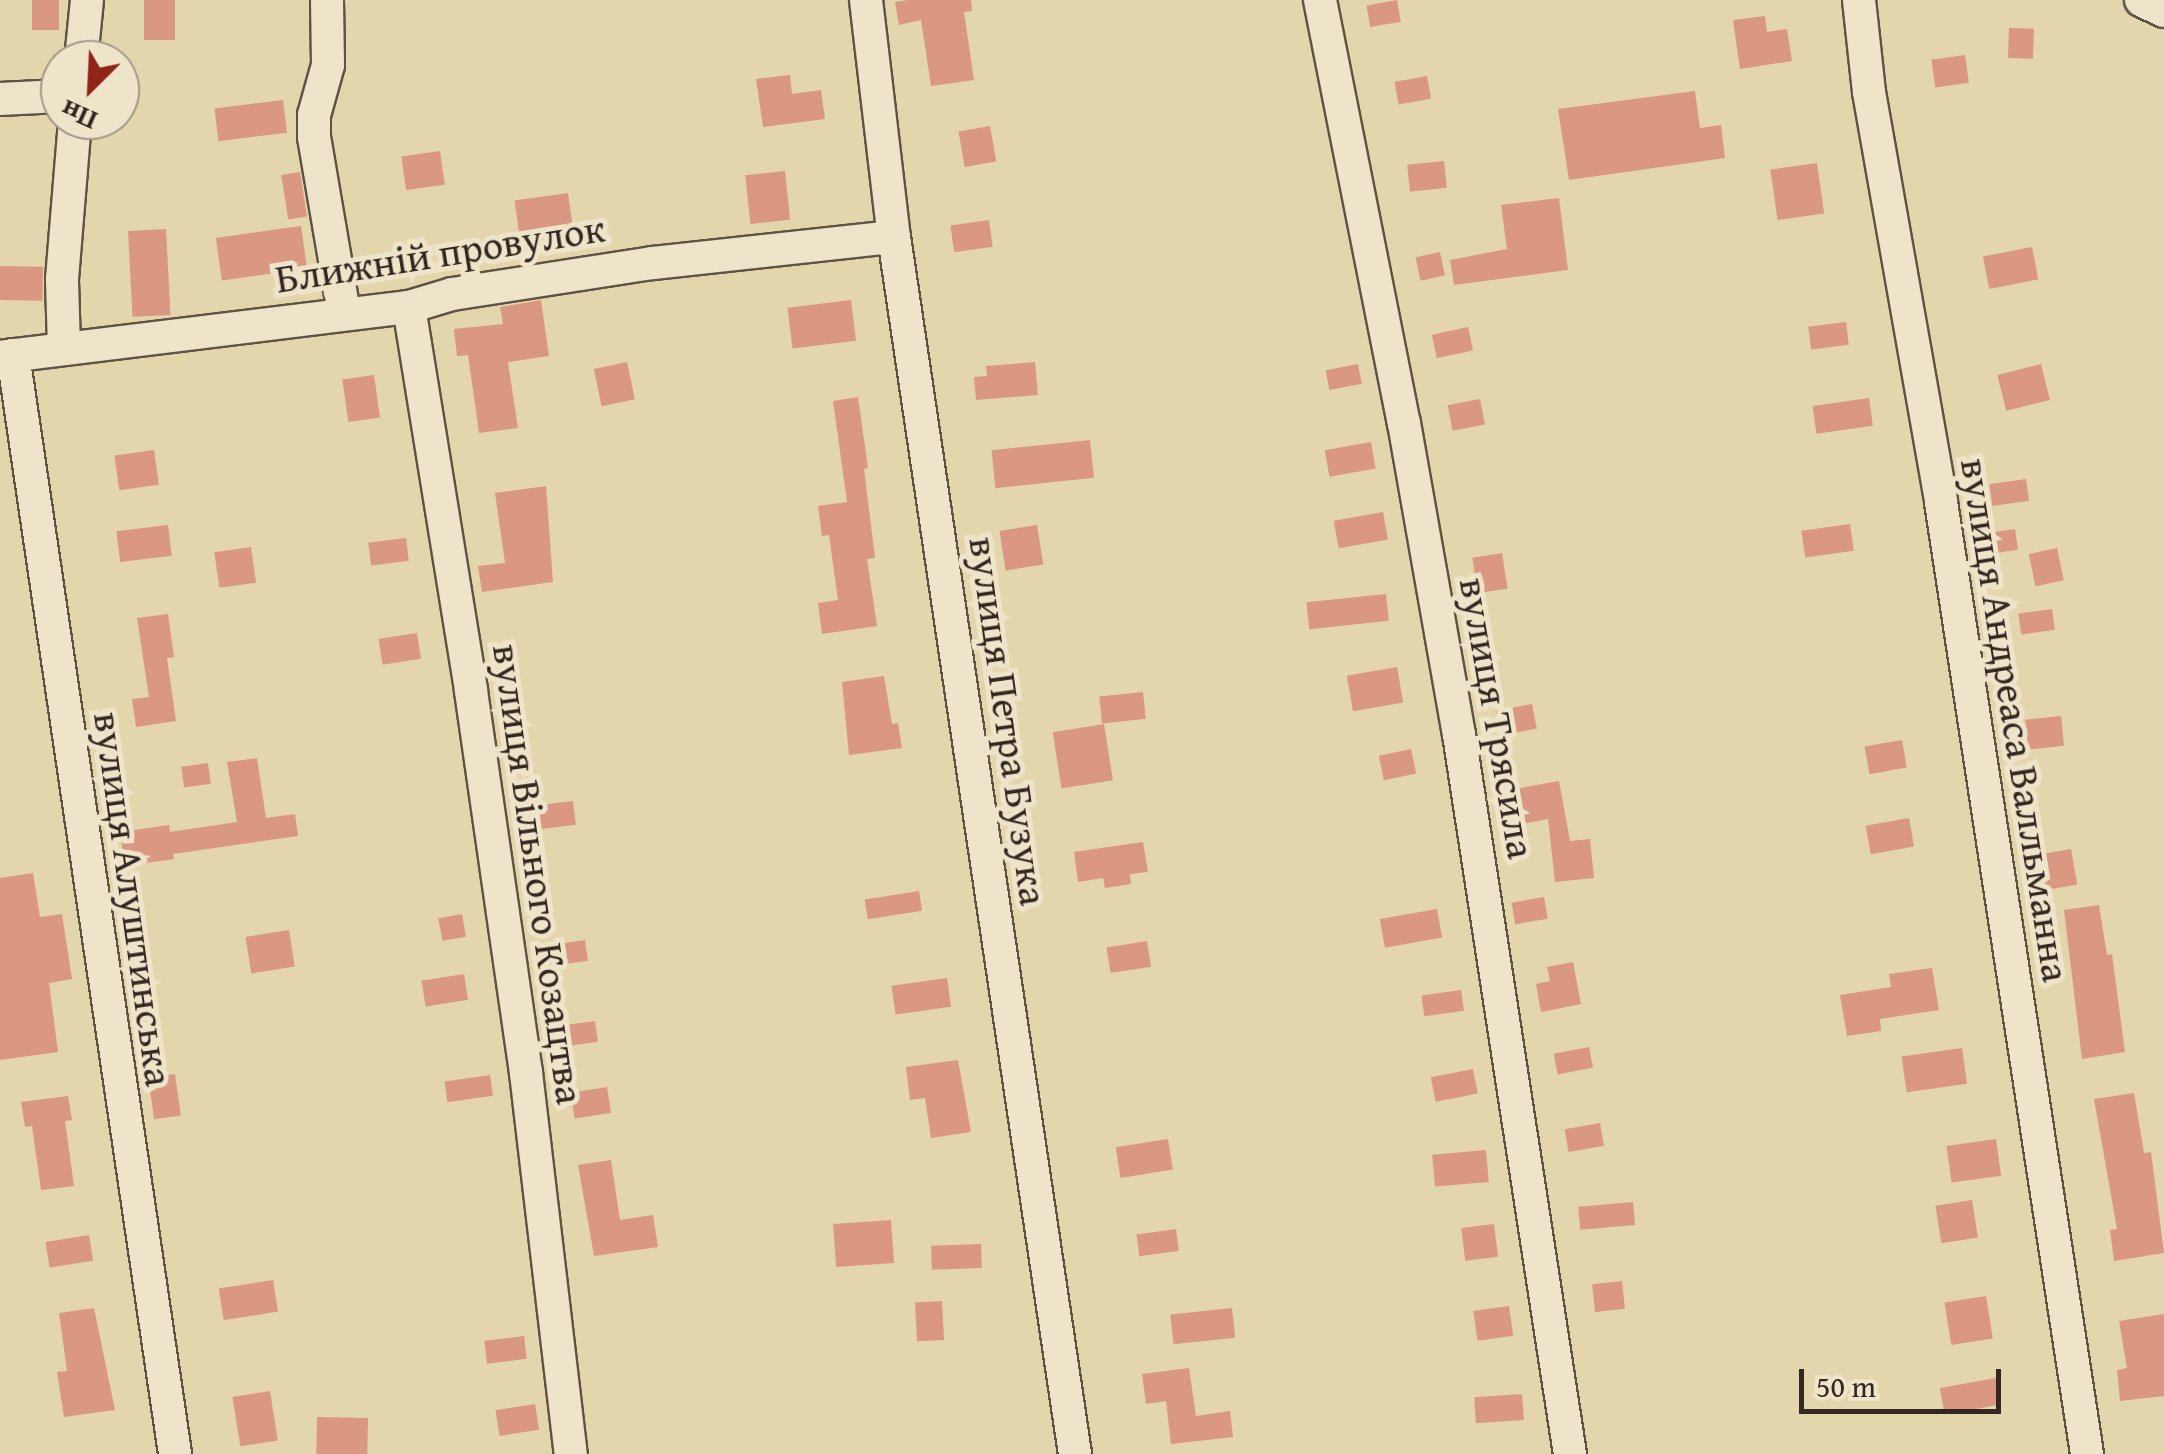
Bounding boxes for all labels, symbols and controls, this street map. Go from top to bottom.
north arrow [40,40,140,140]
text: Пн [54,90,103,142]
street label: Ближній провулок [272,203,608,303]
street label: вулиця Андреаса Валльманна [1951,455,2081,985]
street label: вулиця Петра Бузука [959,534,1059,908]
street label: вулиця Трясила [1450,574,1546,862]
street label: вулиця Вільного Козацтва [483,641,595,1107]
street label: вулиця Алуштинська [84,709,184,1089]
scale bar [1804,1349,2006,1411]
text: 50 m [1816,1364,1876,1408]

